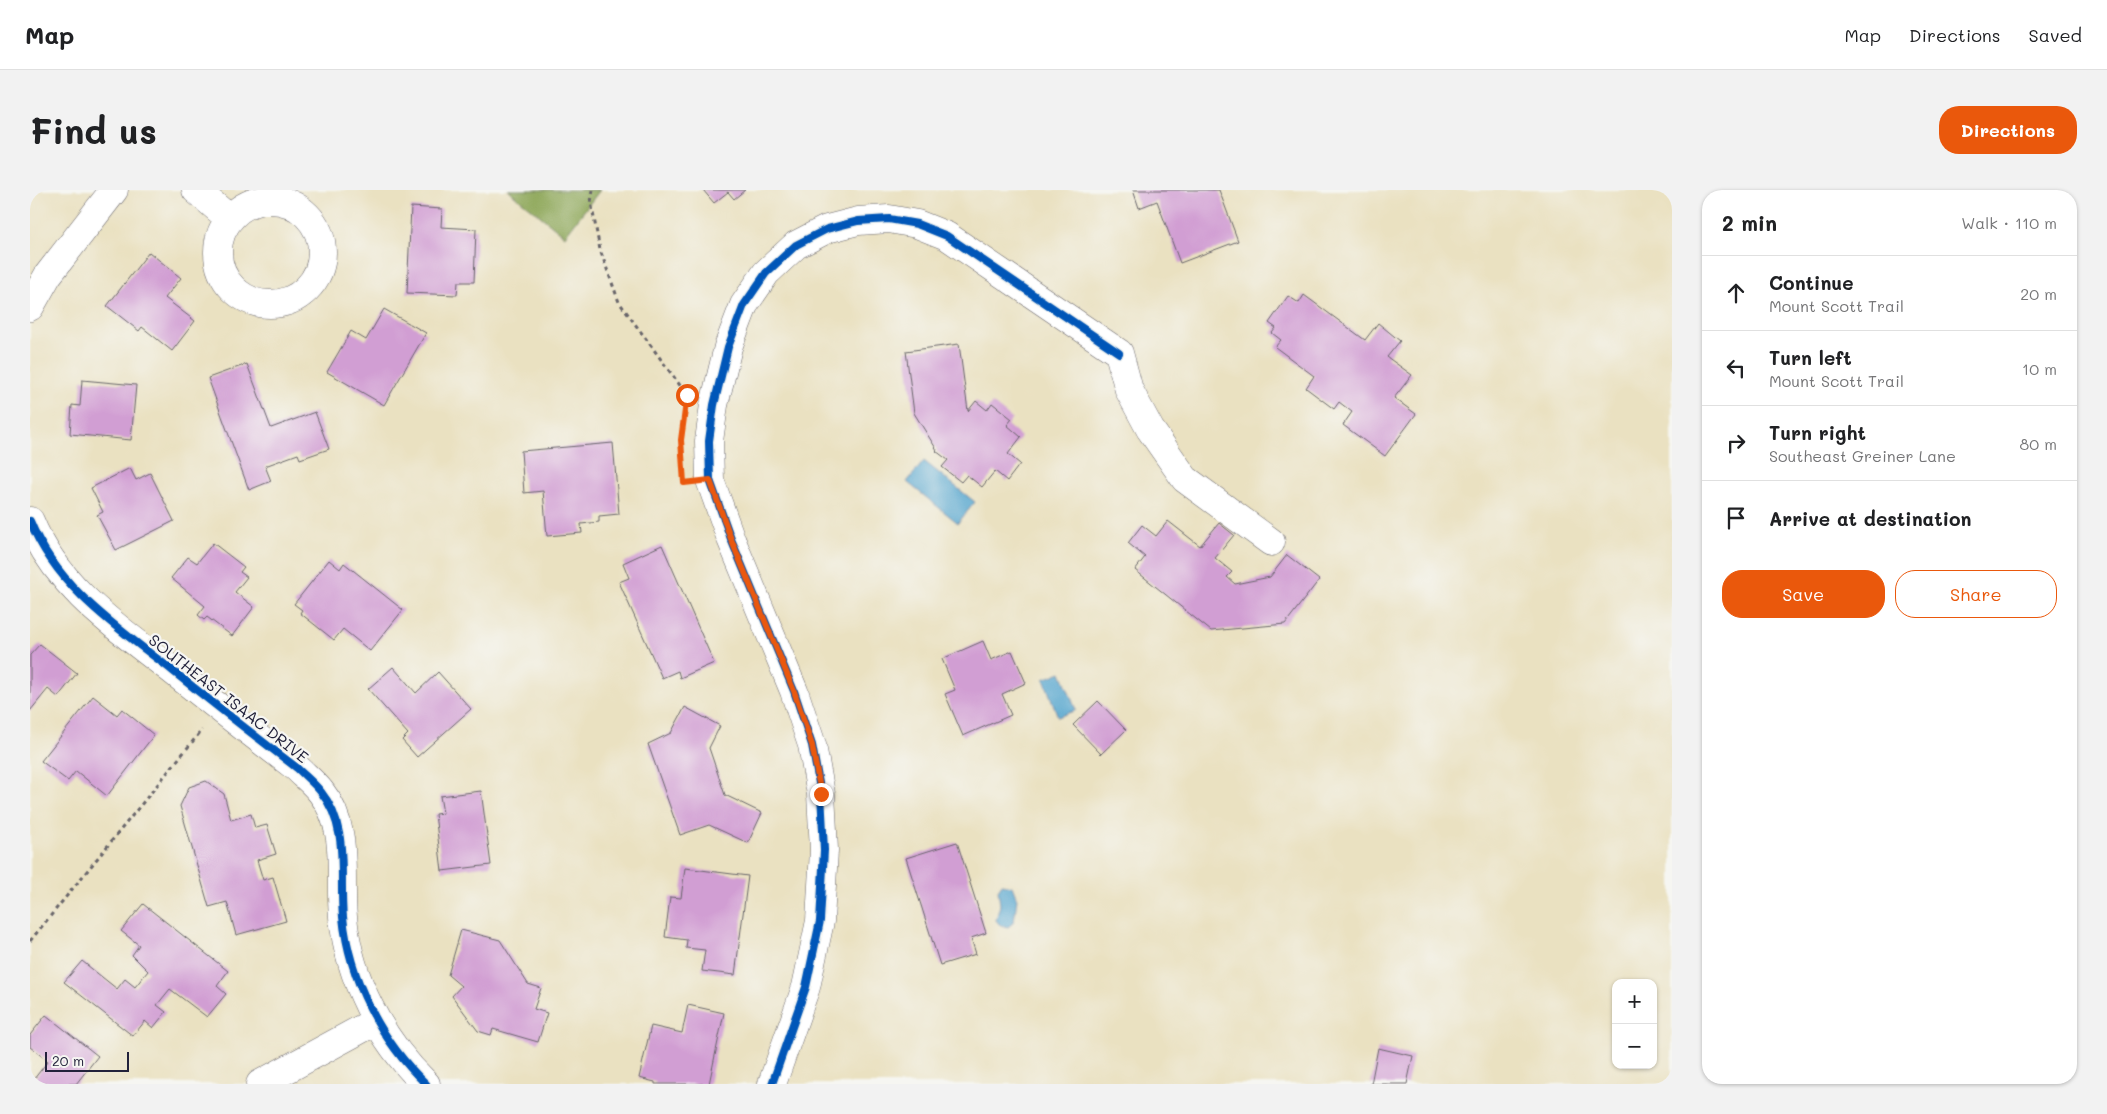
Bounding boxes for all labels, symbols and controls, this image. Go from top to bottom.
text: Map [25,19,74,50]
text: Map [1844,23,1881,47]
text: Directions [1909,23,2001,47]
text: Saved [2029,23,2082,47]
button: Directions [1939,106,2077,154]
text: Find us [30,107,157,153]
text: 2 min [1722,209,1777,236]
text: Walk · 110 m [1961,212,2057,233]
text: Continue [1769,270,1854,295]
icon: ahead [1722,279,1750,307]
text: 20 m [2020,283,2057,304]
text: Mount Scott Trail [1769,295,1904,316]
text: Turn left [1769,345,1852,370]
icon: left [1722,354,1750,382]
text: 10 m [2022,358,2057,379]
text: Mount Scott Trail [1769,370,1904,391]
route start [676,384,699,407]
text: Turn right [1769,420,1866,445]
icon: right [1722,429,1750,457]
text: 80 m [2020,433,2057,454]
text: Southeast Greiner Lane [1769,445,1956,466]
icon: arrive [1722,504,1750,532]
text: Arrive at destination [1769,506,1972,531]
button: Save [1722,570,1885,618]
button: Share [1895,570,2057,618]
street label: SOUTHEAST ISAAC DRIVE [145,629,313,767]
route end [810,783,833,806]
map controls [1612,979,1657,1069]
button: + [1612,979,1657,1024]
button: − [1612,1024,1657,1069]
scale bar [45,1049,129,1072]
text: 20 m [52,1051,84,1070]

